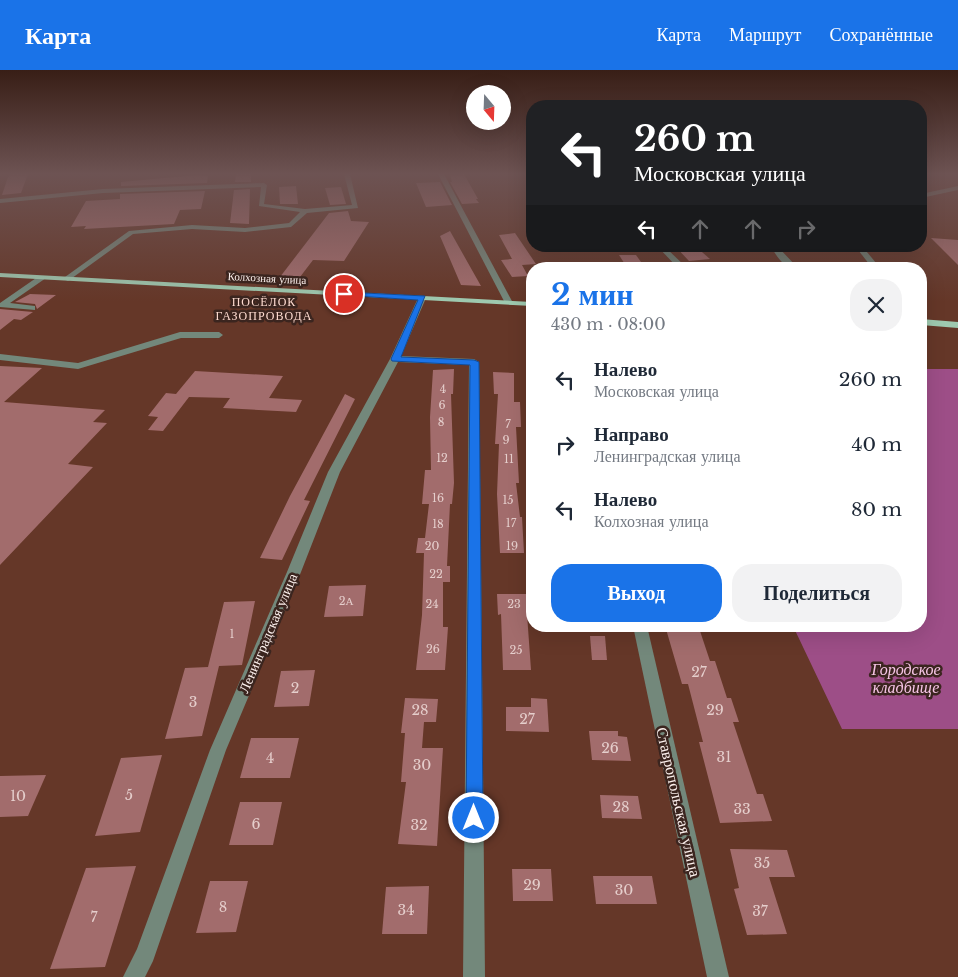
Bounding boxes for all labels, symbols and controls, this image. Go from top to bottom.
text: Карта [25,21,91,50]
text: Карта [656,24,701,46]
text: Маршрут [729,24,801,46]
text: Сохранённые [829,24,933,46]
north arrow [466,85,511,130]
map controls [466,85,511,130]
text: 260 m [634,117,755,160]
icon: left [551,120,616,185]
text: Московская улица [634,160,806,187]
icon: left [633,215,661,243]
icon: ahead [686,215,714,243]
icon: ahead [739,215,767,243]
icon: right [792,215,820,243]
street label: Колхозная улица [227,269,307,287]
pin [323,273,365,315]
text: 2 мин [551,276,634,313]
button: close [850,279,902,331]
icon: arrive [330,280,358,308]
district label: ПОСЁЛОК ГАЗОПРОВОДА [216,294,312,323]
text: 430 m · 08:00 [551,314,666,334]
text: Налево [594,358,657,381]
icon: left [551,366,579,394]
text: 260 m [839,368,902,391]
text: Московская улица [594,381,719,401]
house number: 4 [440,382,446,396]
house number: 6 [438,398,446,412]
house number: 8 [438,415,444,429]
house number: 7 [505,417,511,431]
text: Направо [594,423,669,446]
icon: right [551,431,579,459]
house number: 9 [502,433,510,447]
text: 40 m [851,433,902,456]
text: Ленинградская улица [594,446,741,466]
house number: 12 [436,451,448,465]
house number: 11 [504,452,514,466]
text: Налево [594,488,657,511]
house number: 16 [432,491,444,505]
house number: 15 [502,493,514,507]
icon: left [551,496,579,524]
text: 80 m [851,498,902,521]
text: Колхозная улица [594,511,708,531]
house number: 17 [506,516,517,530]
house number: 18 [432,517,444,531]
house number: 20 [425,539,439,553]
house number: 19 [506,539,518,553]
button: Выход [551,564,722,622]
button: Поделиться [732,564,902,622]
house number: 22 [429,567,443,581]
street label: Ленинградская улица [235,570,302,696]
house number: 2А [339,594,353,608]
house number: 24 [425,597,439,611]
house number: 23 [507,597,521,611]
house number: 1 [230,627,235,641]
house number: 26 [426,642,440,656]
house number: 25 [509,643,523,657]
park label: Городское кладбище [870,659,941,697]
house number: 27 [691,663,708,681]
house number: 2 [291,679,299,697]
house number: 3 [189,693,197,711]
house number: 28 [411,701,429,719]
house number: 29 [706,701,724,719]
house number: 27 [519,710,536,728]
street label: Ставропольская улица [652,725,706,879]
house number: 26 [601,739,619,757]
house number: 31 [717,748,731,766]
house number: 4 [266,749,274,767]
house number: 30 [413,756,431,774]
house number: 5 [125,786,133,804]
house number: 10 [10,787,26,805]
position arrow [447,791,499,843]
house number: 28 [612,798,630,816]
house number: 33 [733,800,751,818]
house number: 6 [251,815,261,833]
house number: 32 [410,816,428,834]
house number: 35 [754,854,770,872]
house number: 29 [523,876,541,894]
house number: 30 [615,881,633,899]
house number: 8 [219,898,227,916]
house number: 34 [398,901,414,919]
house number: 37 [752,902,769,920]
house number: 7 [90,908,98,926]

